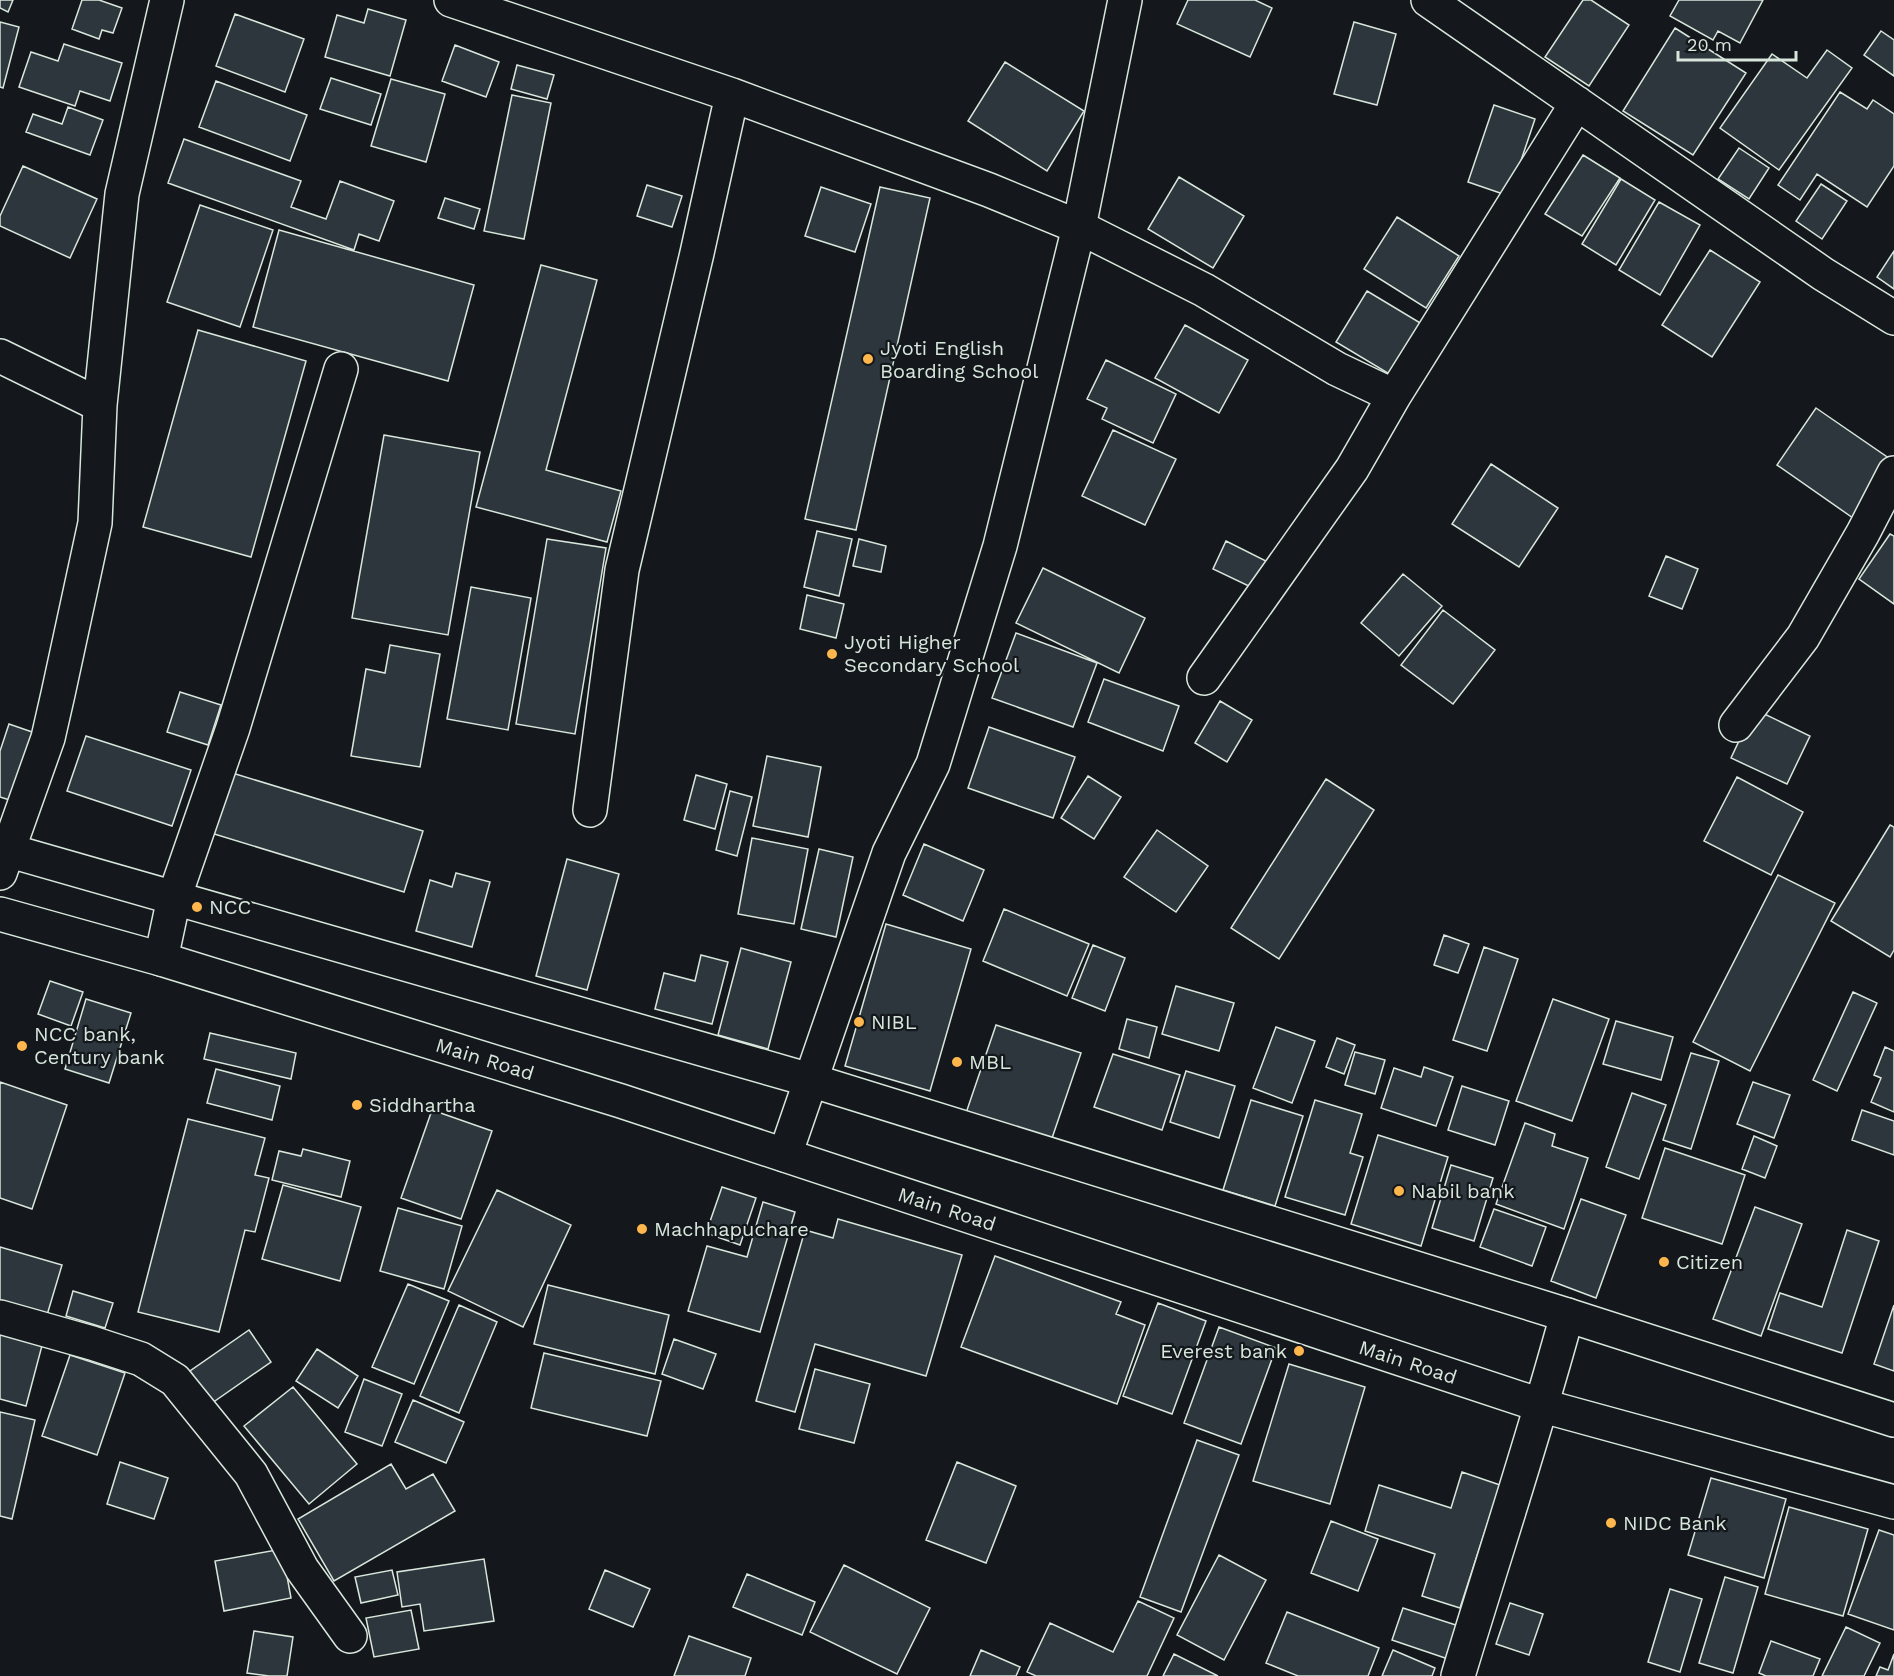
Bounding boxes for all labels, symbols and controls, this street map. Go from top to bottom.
scale bar [1678,24,1796,62]
text: 20 m [1687,34,1732,55]
place label: Jyoti English Boarding School [880,336,1038,383]
marker: Jyoti English Boarding School [861,352,875,366]
place label: Jyoti Higher Secondary School [844,630,1019,677]
marker: Jyoti Higher Secondary School [825,647,839,661]
place label: NCC [209,895,251,919]
marker: NCC [190,900,204,914]
place label: NIBL [871,1010,917,1034]
marker: NIBL [852,1015,866,1029]
place label: NCC bank, Century bank [34,1022,165,1069]
street label: Main Road [433,1033,537,1085]
marker: NCC bank, Century bank [15,1039,29,1053]
place label: MBL [969,1050,1011,1074]
marker: MBL [950,1055,964,1069]
place label: Siddhartha [369,1093,475,1117]
marker: Siddhartha [350,1098,364,1112]
place label: Nabil bank [1411,1179,1515,1203]
street label: Main Road [895,1182,999,1236]
marker: Nabil bank [1392,1184,1406,1198]
place label: Machhapuchare [654,1217,809,1241]
marker: Machhapuchare [635,1222,649,1236]
place label: Citizen [1676,1250,1743,1274]
marker: Citizen [1657,1255,1671,1269]
street label: Main Road [1356,1335,1460,1389]
place label: Everest bank [1160,1339,1287,1363]
marker: Everest bank [1292,1344,1306,1358]
place label: NIDC Bank [1623,1511,1727,1535]
marker: NIDC Bank [1604,1516,1618,1530]

